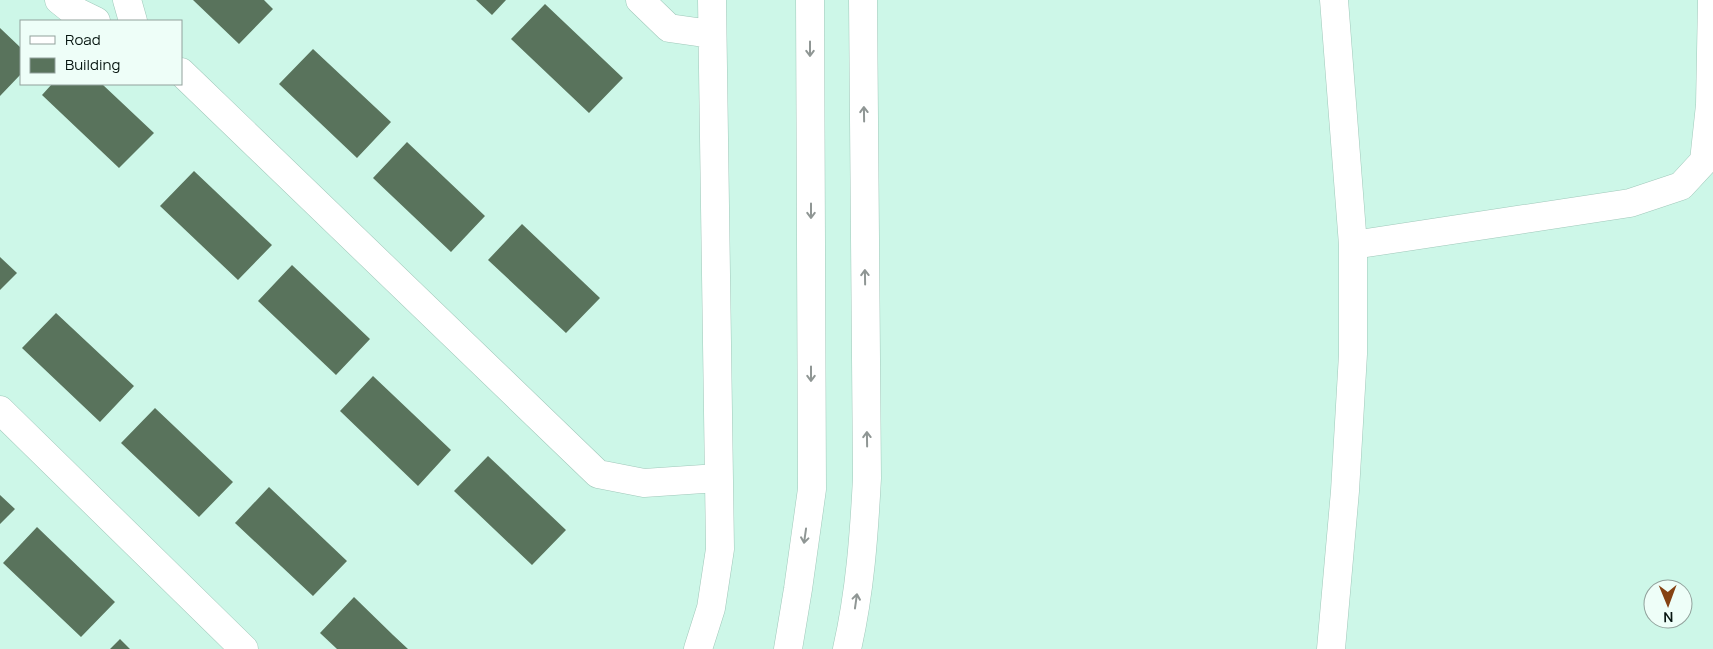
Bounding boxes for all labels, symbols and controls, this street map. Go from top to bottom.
legend [20,20,182,85]
text: Road [65,29,101,50]
one-way arrow [805,40,815,56]
text: Building [65,54,120,75]
one-way arrow [859,106,869,122]
one-way arrow [806,202,816,219]
one-way arrow [860,269,870,285]
one-way arrow [806,365,816,381]
one-way arrow [862,431,872,448]
one-way arrow [800,528,810,544]
north arrow [1643,579,1693,629]
one-way arrow [851,593,861,609]
text: N [1663,608,1673,627]

